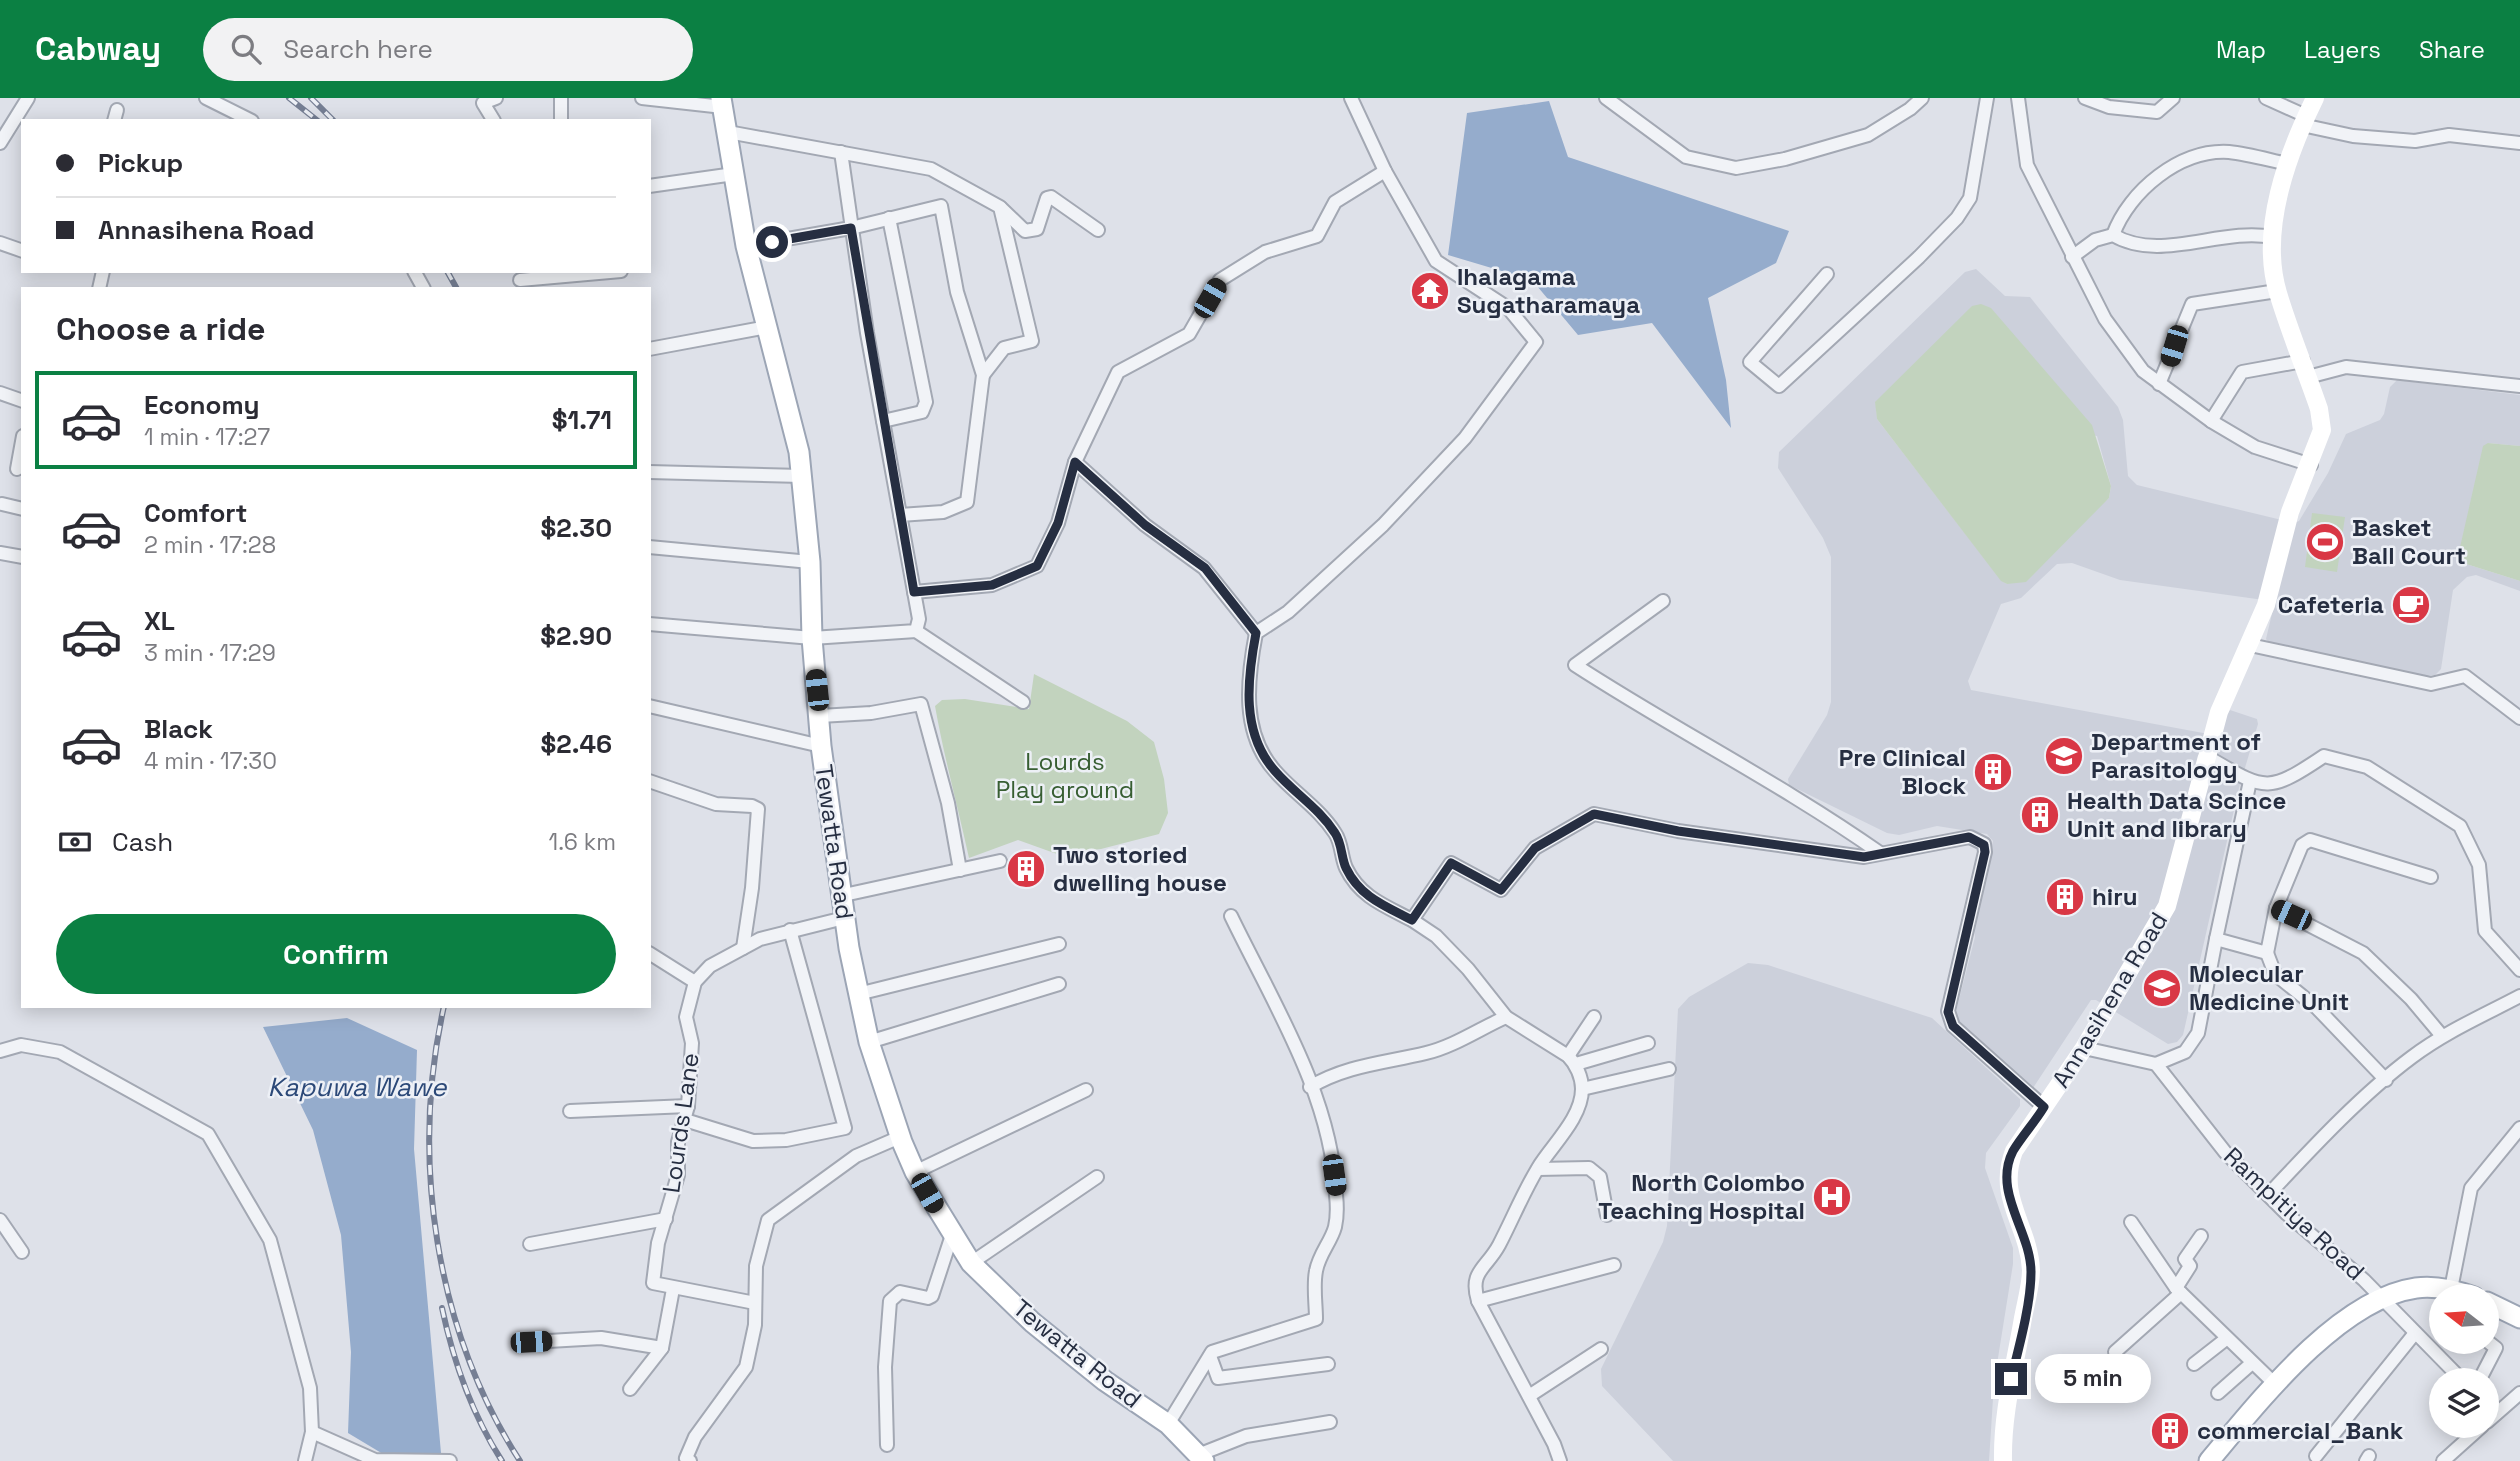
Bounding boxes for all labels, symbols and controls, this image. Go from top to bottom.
search box [203,18,693,81]
text: Cabway [35,28,161,70]
icon: search [227,30,265,68]
text: Search here [283,32,433,66]
text: Map [2216,34,2266,65]
text: Layers [2304,34,2381,65]
text: Share [2419,34,2485,65]
text: Pickup [98,146,183,180]
text: Annasihena Road [98,213,314,247]
route start [756,226,788,258]
place label: Ihalagama Sugatharamaya [1457,261,1640,320]
temple icon: Ihalagama Sugatharamaya [1409,270,1451,312]
car [1191,275,1230,321]
text: Choose a ride [56,309,266,349]
car [2158,323,2191,369]
text: Economy [144,388,260,422]
icon: car [60,389,123,452]
text: $1.71 [552,403,612,437]
text: 1 min · 17:27 [144,422,270,452]
text: Comfort [144,496,247,530]
icon: car [60,497,123,560]
text: $2.30 [540,511,612,545]
place label: Basket Ball Court [2352,512,2466,571]
sports icon: Basket Ball Court [2304,521,2346,563]
text: 2 min · 17:28 [144,530,276,560]
cafe icon: Cafeteria [2390,584,2432,626]
place label: Cafeteria [2278,589,2384,620]
text: XL [144,604,175,638]
icon: car [60,605,123,668]
text: $2.90 [540,619,612,653]
text: 3 min · 17:29 [144,638,276,668]
car [805,668,830,712]
text: Black [144,712,213,746]
icon: car [60,713,123,776]
place label: Department of Parasitology [2091,726,2261,785]
text: $2.46 [540,727,612,761]
school or university icon: Department of Parasitology [2043,735,2085,777]
place label: Pre Clinical Block [1839,742,1966,801]
text: 4 min · 17:30 [144,746,277,776]
park label: Lourds Play ground [996,746,1134,805]
building icon: Pre Clinical Block [1972,751,2014,793]
street label: Tewatta Road [808,762,861,921]
place label: Health Data Scince Unit and library [2067,785,2286,844]
building icon: Health Data Scince Unit and library [2019,794,2061,836]
icon: cash [56,823,94,861]
text: Cash [112,825,173,859]
text: 1.6 km [549,827,616,857]
place label: Two storied dwelling house [1053,839,1227,898]
building icon: Two storied dwelling house [1005,848,1047,890]
building icon: hiru [2044,876,2086,918]
place label: hiru [2092,881,2137,912]
car [2268,897,2315,933]
street label: Annasihena Road [2045,906,2174,1093]
button: Confirm [56,914,616,994]
place label: Molecular Medicine Unit [2189,958,2349,1017]
school or university icon: Molecular Medicine Unit [2141,967,2183,1009]
street label: Lourds Lane [655,1051,706,1195]
water label: Kapuwa Wawe [268,1070,448,1104]
street label: Rampitiya Road [2217,1140,2371,1287]
car [1321,1153,1348,1197]
place label: North Colombo Teaching Hospital [1598,1167,1805,1226]
car [908,1170,947,1216]
hospital icon: North Colombo Teaching Hospital [1811,1176,1853,1218]
north arrow [2429,1284,2499,1354]
map controls [2429,1284,2499,1438]
street label: Tewatta Road [1007,1292,1148,1415]
car [510,1330,553,1354]
callout: 5 min [2036,1354,2151,1404]
route end [1995,1363,2027,1395]
text: 5 min [2063,1363,2123,1393]
button: layers [2429,1368,2499,1438]
building icon: commercial_Bank [2149,1410,2191,1452]
place label: commercial_Bank [2197,1415,2404,1446]

